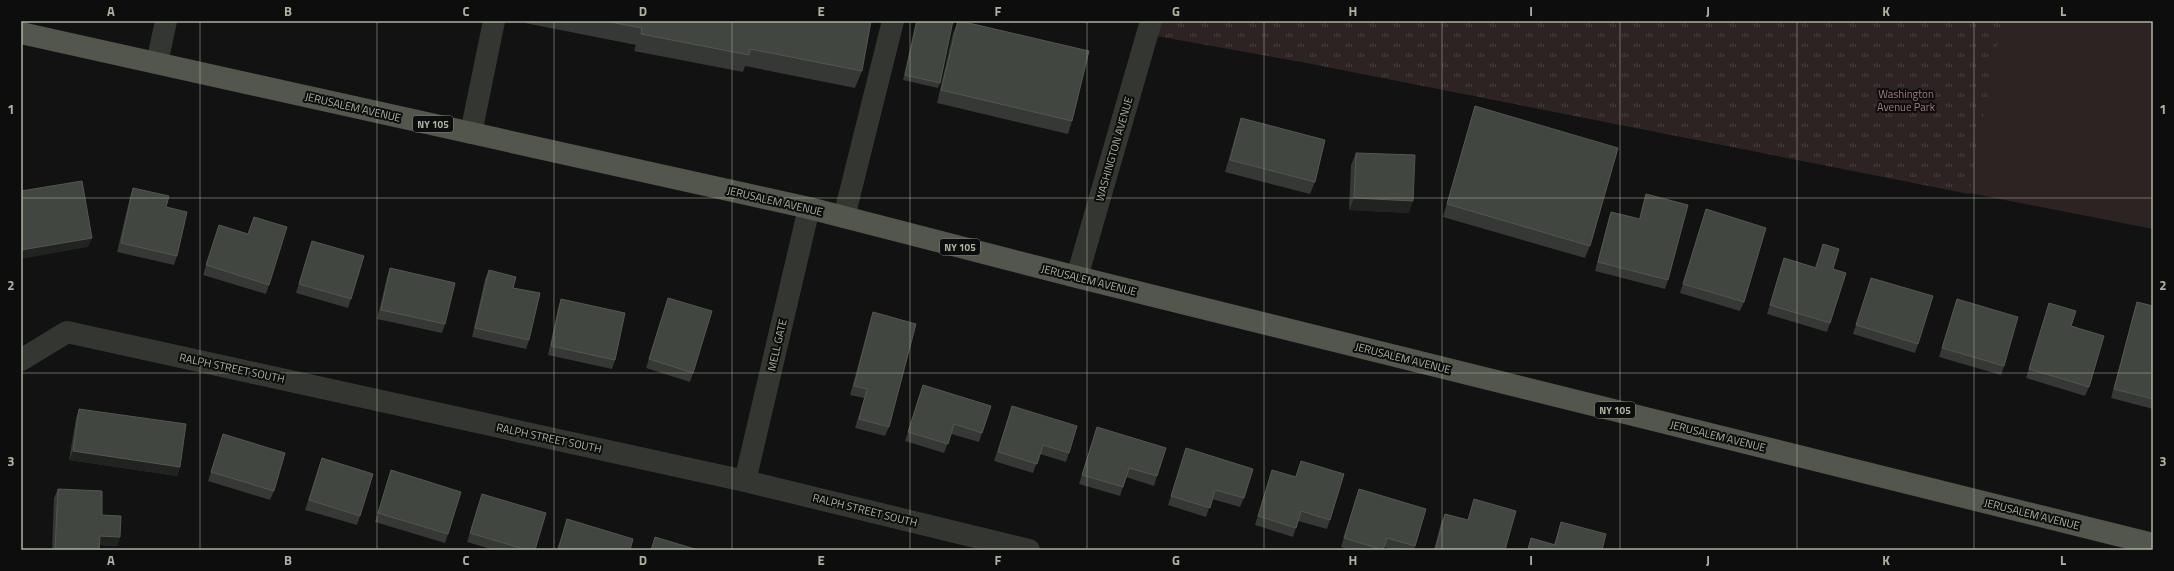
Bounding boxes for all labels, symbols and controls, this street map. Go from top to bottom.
text: A [107,1,115,21]
text: B [284,1,292,21]
text: C [462,1,470,21]
text: D [639,1,647,21]
text: E [817,1,825,21]
text: F [995,1,1002,21]
text: G [1172,1,1180,21]
text: H [1349,1,1357,21]
text: I [1529,1,1533,21]
text: J [1706,1,1710,21]
text: K [1882,1,1890,21]
text: L [2060,1,2066,21]
park label: Washington Avenue Park [1877,86,1936,115]
street label: JERUSALEM AVENUE [304,88,402,126]
street label: WASHINGTON AVENUE [1091,95,1137,203]
text: 1 [7,99,15,119]
text: 1 [2159,99,2167,119]
road number: NY 105 [413,116,453,132]
street label: JERUSALEM AVENUE [726,182,824,220]
road number: NY 105 [940,239,980,255]
street label: JERUSALEM AVENUE [1040,260,1138,300]
text: 2 [7,275,15,295]
text: 2 [2159,275,2167,295]
street label: MELL GATE [763,317,791,373]
street label: JERUSALEM AVENUE [1354,338,1452,378]
street label: RALPH STREET SOUTH [178,349,286,387]
road number: NY 105 [1595,402,1635,418]
street label: JERUSALEM AVENUE [1669,416,1767,456]
street label: RALPH STREET SOUTH [495,419,603,457]
text: 3 [7,451,15,471]
text: 3 [2159,451,2167,471]
street label: RALPH STREET SOUTH [811,489,919,531]
street label: JERUSALEM AVENUE [1983,494,2081,534]
text: A [107,550,115,570]
text: B [284,550,292,570]
text: C [462,550,470,570]
text: D [639,550,647,570]
text: E [817,550,825,570]
text: F [995,550,1002,570]
text: G [1172,550,1180,570]
text: H [1349,550,1357,570]
text: I [1529,550,1533,570]
text: J [1706,550,1710,570]
text: K [1882,550,1890,570]
text: L [2060,550,2066,570]

